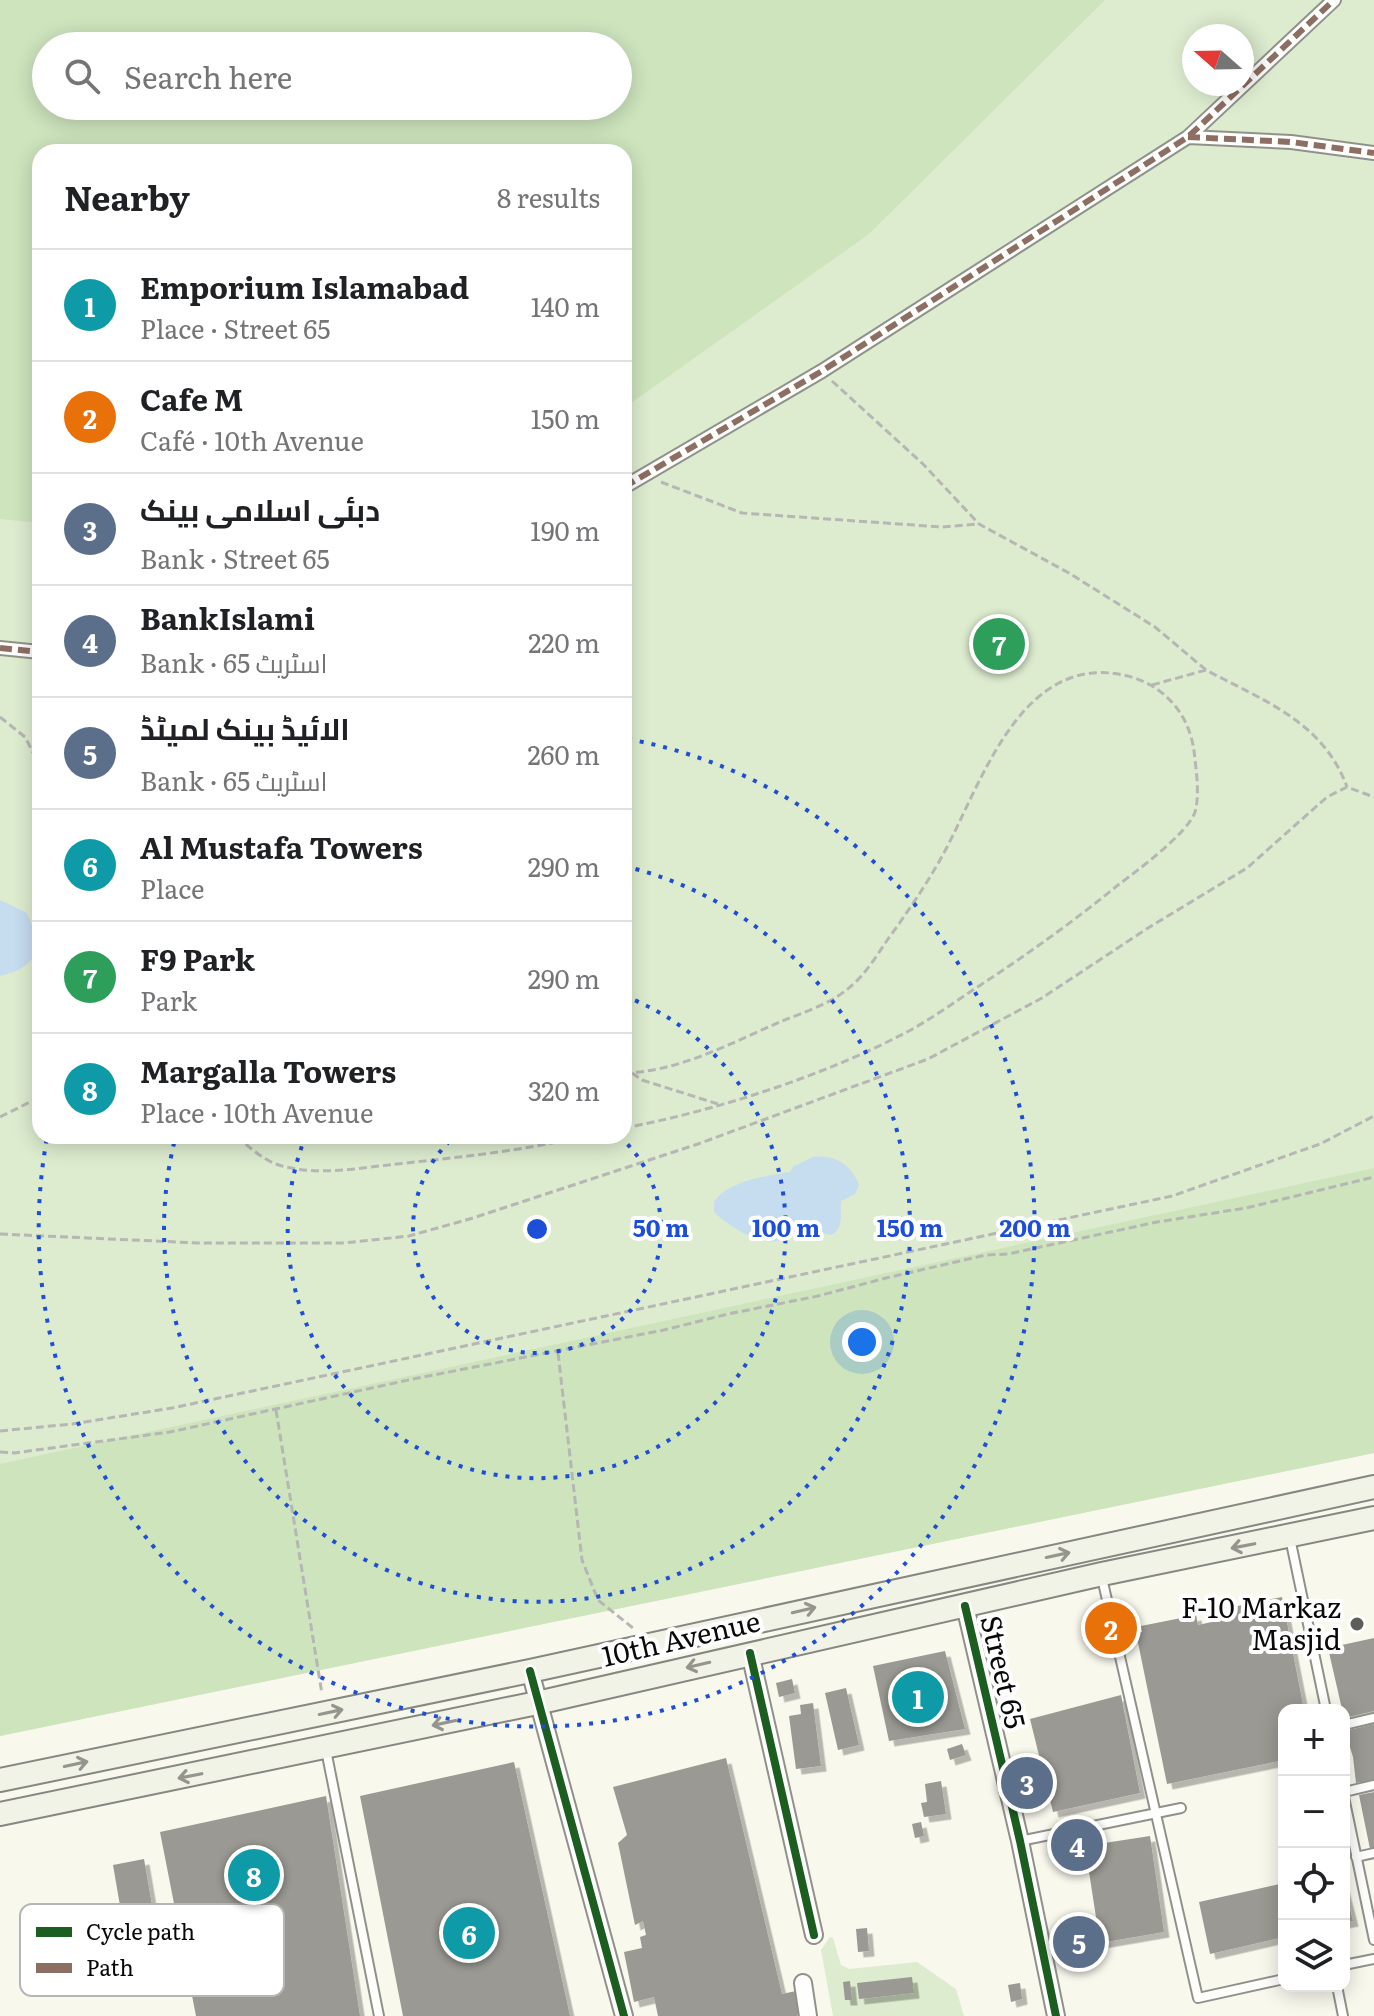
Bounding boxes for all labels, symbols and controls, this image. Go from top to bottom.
north arrow [1182,24,1254,96]
search box [32,32,632,120]
icon: search [60,54,104,98]
text: Search here [124,54,292,98]
text: Nearby [64,171,190,221]
text: 8 results [497,177,600,216]
text: Emporium Islamabad [140,264,469,308]
text: 1 [85,286,95,325]
text: 140 m [531,286,600,325]
text: Place · Street 65 [140,308,330,347]
text: Cafe M [140,376,243,420]
text: 2 [83,398,97,437]
text: 150 m [531,398,600,437]
text: Café · 10th Avenue [140,420,364,459]
text: دبئی اسلامی بینک [140,486,380,530]
text: 3 [83,510,97,549]
text: 190 m [530,510,600,549]
text: Bank · Street 65 [140,538,330,577]
text: BankIslami [140,595,315,639]
pin: 7 [973,614,1025,674]
text: 4 [82,622,98,661]
text: 220 m [528,622,600,661]
text: Bank · اسٹریٹ 65 [140,642,328,681]
text: الائیڈ بینک لمیٹڈ [140,705,350,749]
text: 5 [83,734,97,773]
text: 260 m [527,734,600,773]
text: Bank · اسٹریٹ 65 [140,760,328,799]
text: Al Mustafa Towers [140,824,423,868]
text: 6 [82,846,98,885]
text: 290 m [528,846,600,885]
text: Place [140,868,205,907]
text: F9 Park [140,936,255,980]
text: 7 [83,958,97,997]
text: 290 m [528,958,600,997]
text: Park [140,980,197,1019]
text: Margalla Towers [140,1048,396,1092]
text: 8 [82,1070,98,1109]
text: 320 m [528,1070,600,1109]
text: Place · 10th Avenue [140,1092,373,1131]
text: 50 m [633,1209,689,1244]
text: 100 m [752,1209,820,1244]
text: 150 m [877,1209,943,1244]
text: 200 m [999,1209,1071,1244]
centre of rings [523,1215,551,1243]
your location [842,1322,882,1362]
one-way arrow [1231,1539,1256,1554]
one-way arrow [1045,1547,1071,1562]
place label: F-10 Markaz Masjid [1181,1585,1341,1659]
street label: 10th Avenue [597,1598,764,1676]
pin: 2 [1085,1598,1137,1658]
one-way arrow [791,1602,817,1617]
street label: Street 65 [972,1611,1038,1732]
marker: F-10 Markaz Masjid [1348,1615,1366,1633]
one-way arrow [685,1658,711,1673]
pin: 1 [892,1667,944,1727]
one-way arrow [318,1704,343,1719]
map controls [1278,1704,1350,1992]
button: + [1278,1704,1350,1776]
one-way arrow [432,1716,457,1731]
pin: 3 [1001,1753,1053,1813]
one-way arrow [63,1756,89,1771]
one-way arrow [177,1769,203,1784]
button: − [1278,1776,1350,1848]
pin: 4 [1051,1815,1103,1875]
pin: 8 [228,1845,280,1905]
button: locate [1278,1848,1350,1920]
pin: 6 [443,1903,495,1963]
legend [20,1904,284,1996]
pin: 5 [1053,1912,1105,1972]
text: Cycle path [86,1914,195,1947]
button: layers [1278,1920,1350,1992]
text: Path [86,1950,134,1983]

